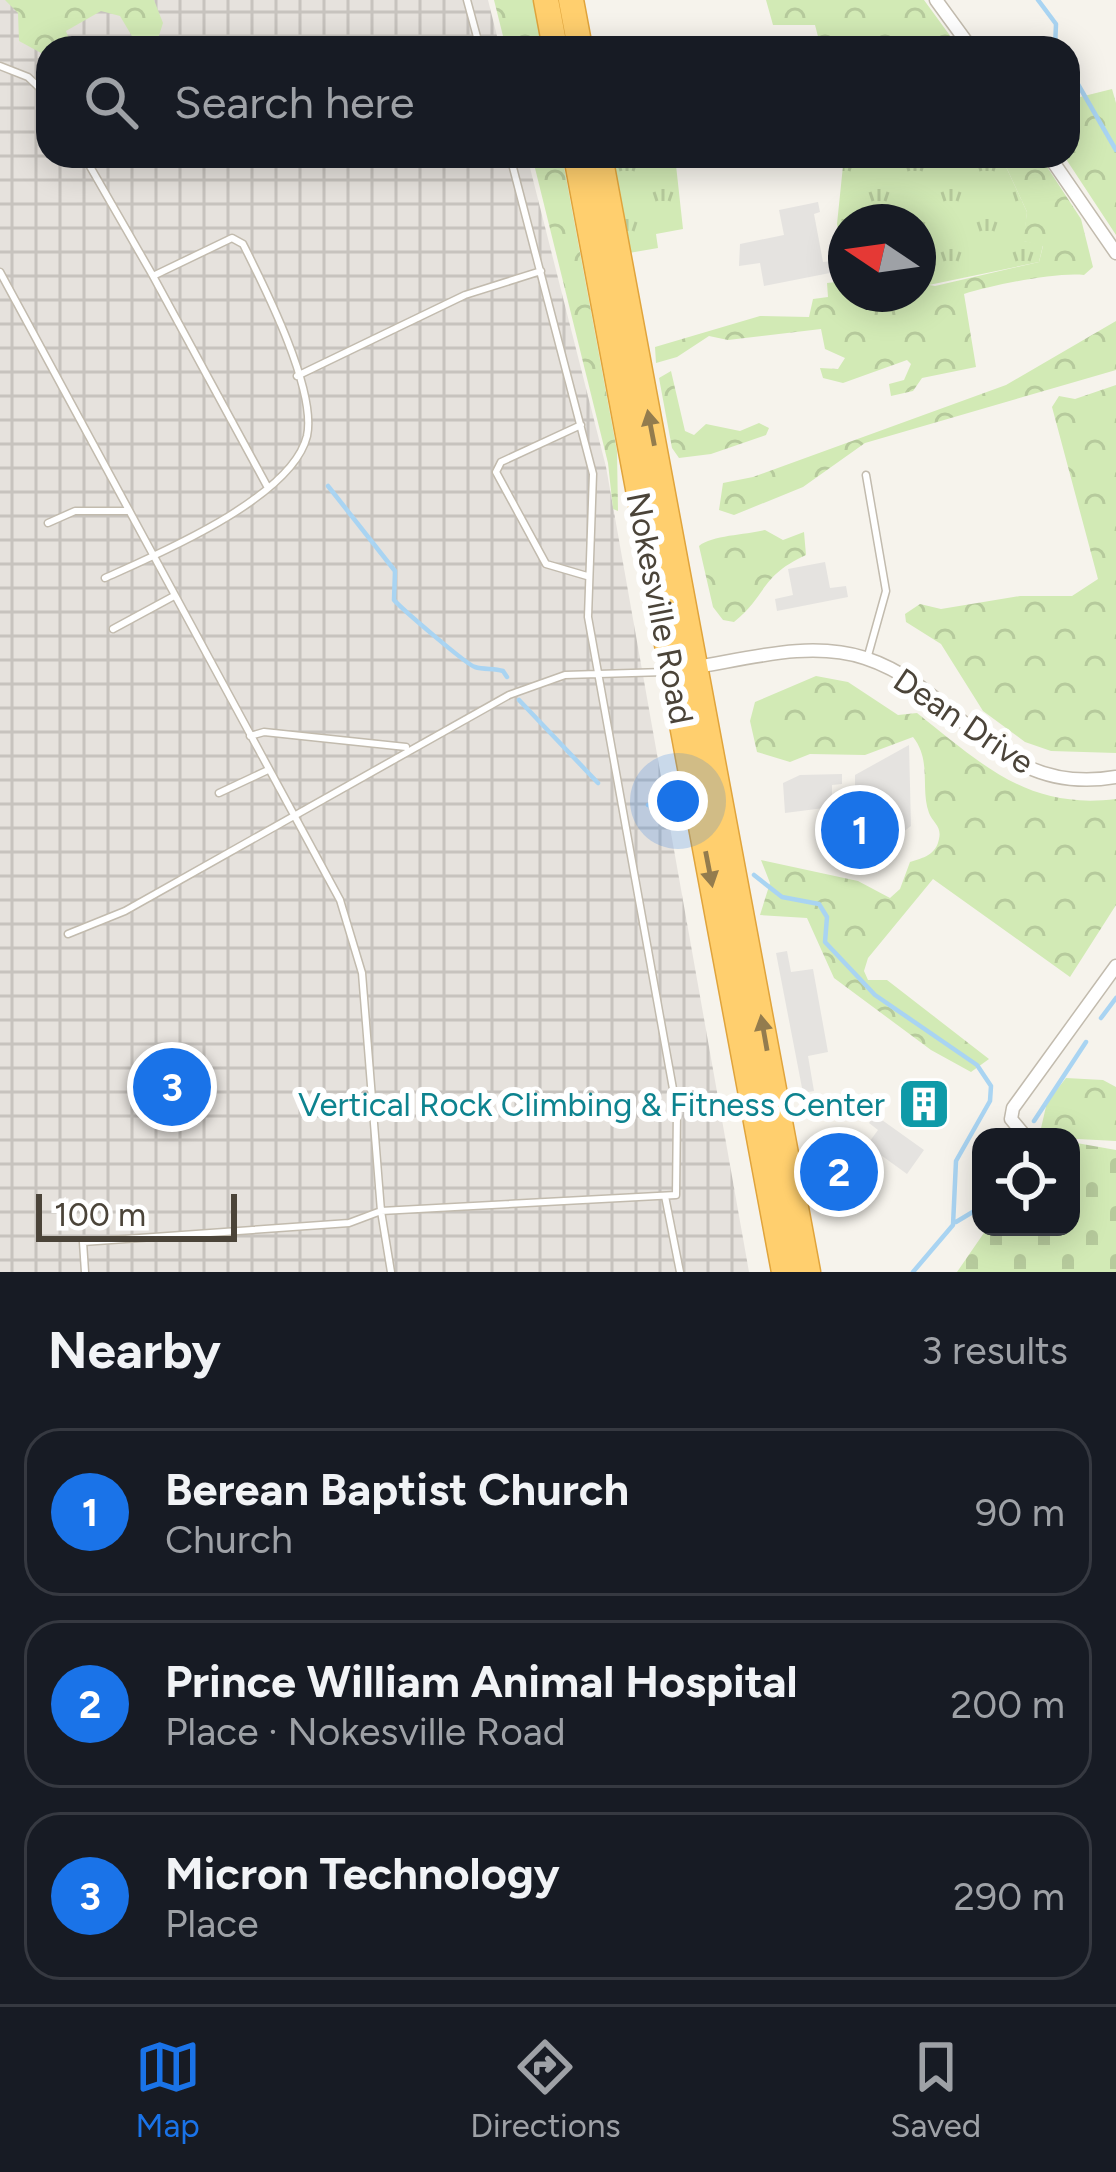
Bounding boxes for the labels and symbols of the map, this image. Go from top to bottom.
north arrow [828,204,936,312]
one-way arrow [641,409,660,447]
street label: Nokesville Road [618,489,702,727]
street label: Dean Drive [887,660,1041,782]
your location [648,771,708,831]
pin: 1 [821,785,899,875]
one-way arrow [700,851,718,889]
one-way arrow [754,1014,773,1051]
pin: 3 [133,1042,211,1132]
building icon: Vertical Rock Climbing & Fitness Center [896,1076,952,1132]
place label: Vertical Rock Climbing & Fitness Center [298,1085,885,1124]
pin: 2 [800,1127,878,1217]
scale bar [36,1188,237,1241]

